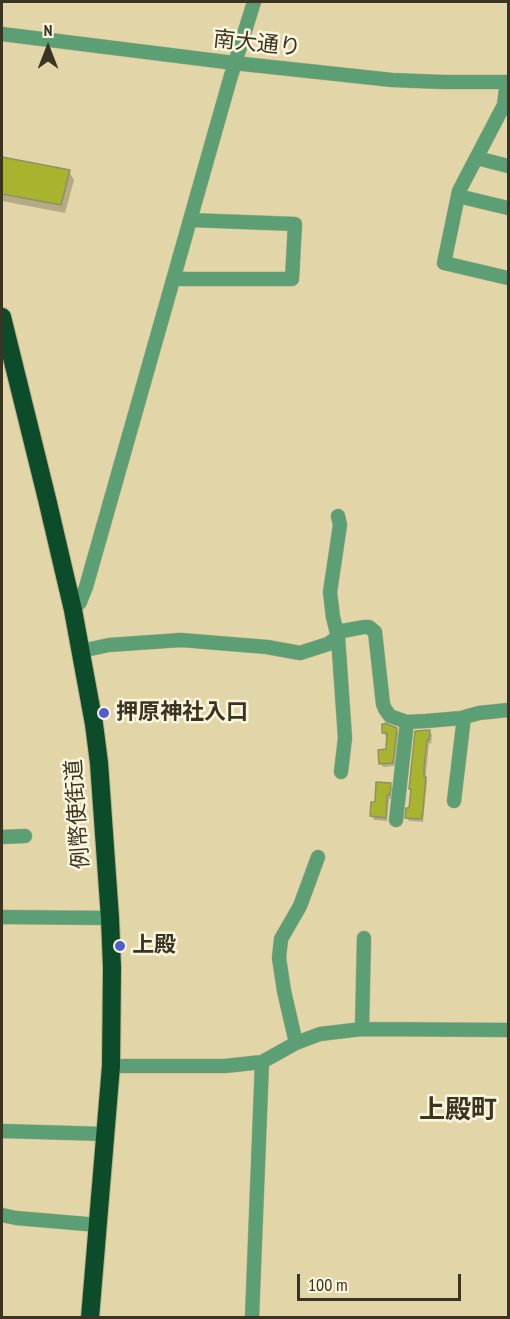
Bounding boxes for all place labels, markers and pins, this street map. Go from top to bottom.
place label: 押原神社入口 [116,700,248,726]
marker: 押原神社入口 [97,706,111,720]
place label: 上殿 [132,933,176,959]
marker: 上殿 [113,939,127,953]

